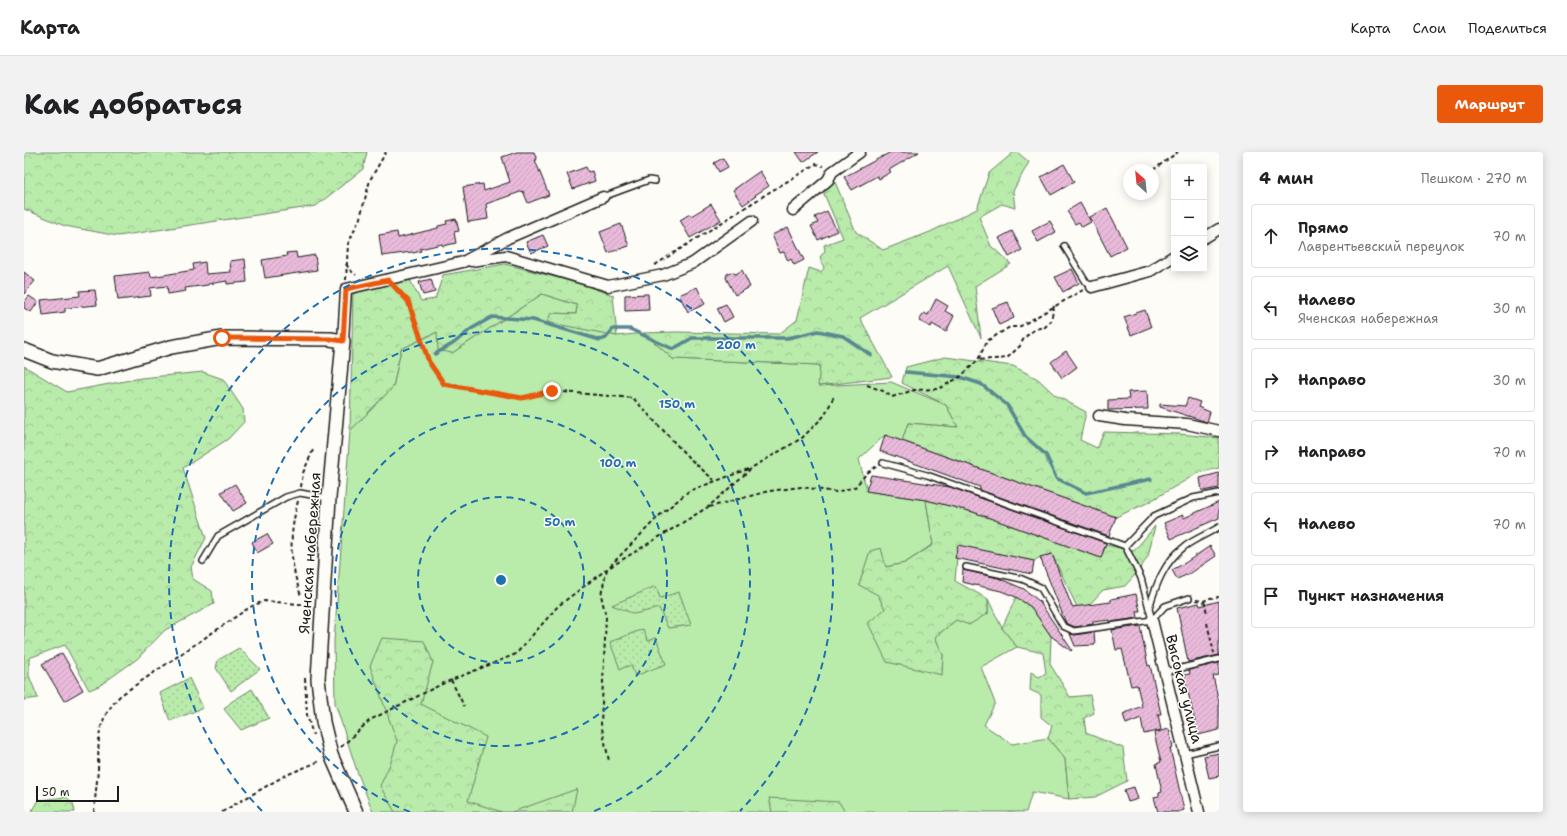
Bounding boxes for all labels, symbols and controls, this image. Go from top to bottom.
text: Карта [20,15,80,40]
text: Карта [1350,19,1391,37]
text: Слои [1413,19,1446,37]
text: Поделиться [1468,19,1547,37]
text: Как добраться [24,85,243,123]
button: Маршрут [1437,85,1543,123]
north arrow [1123,164,1159,200]
map controls [1171,164,1207,272]
button: + [1171,164,1207,200]
text: 4 мин [1259,167,1314,189]
text: Пешком · 270 m [1421,170,1527,187]
button: − [1171,200,1207,236]
text: Прямо [1298,218,1348,238]
icon: ahead [1260,225,1282,247]
text: 70 m [1492,228,1526,245]
button: layers [1171,236,1207,272]
text: Лаврентьевский переулок [1298,238,1464,255]
text: Налево [1298,290,1356,310]
icon: left [1260,297,1282,319]
text: 30 m [1492,300,1526,317]
text: Яченская набережная [1298,310,1438,327]
route start [213,329,231,347]
text: 200 m [716,337,756,353]
icon: right [1260,369,1282,391]
text: Направо [1298,370,1366,390]
text: 30 m [1492,372,1526,389]
route end [543,382,561,400]
text: 150 m [659,396,695,412]
icon: right [1260,441,1282,463]
text: Направо [1298,442,1366,462]
text: 70 m [1492,444,1526,461]
text: 100 m [600,455,637,471]
street label: Яченская набережная [294,471,326,635]
icon: left [1260,513,1282,535]
text: 50 m [545,514,576,530]
text: Налево [1298,514,1356,534]
text: 70 m [1492,516,1526,533]
centre of rings [494,573,508,587]
icon: arrive [1260,585,1282,607]
text: Пункт назначения [1298,586,1444,606]
street label: Высокая улица [1161,632,1207,746]
scale bar [36,784,119,803]
text: 50 m [42,785,70,800]

